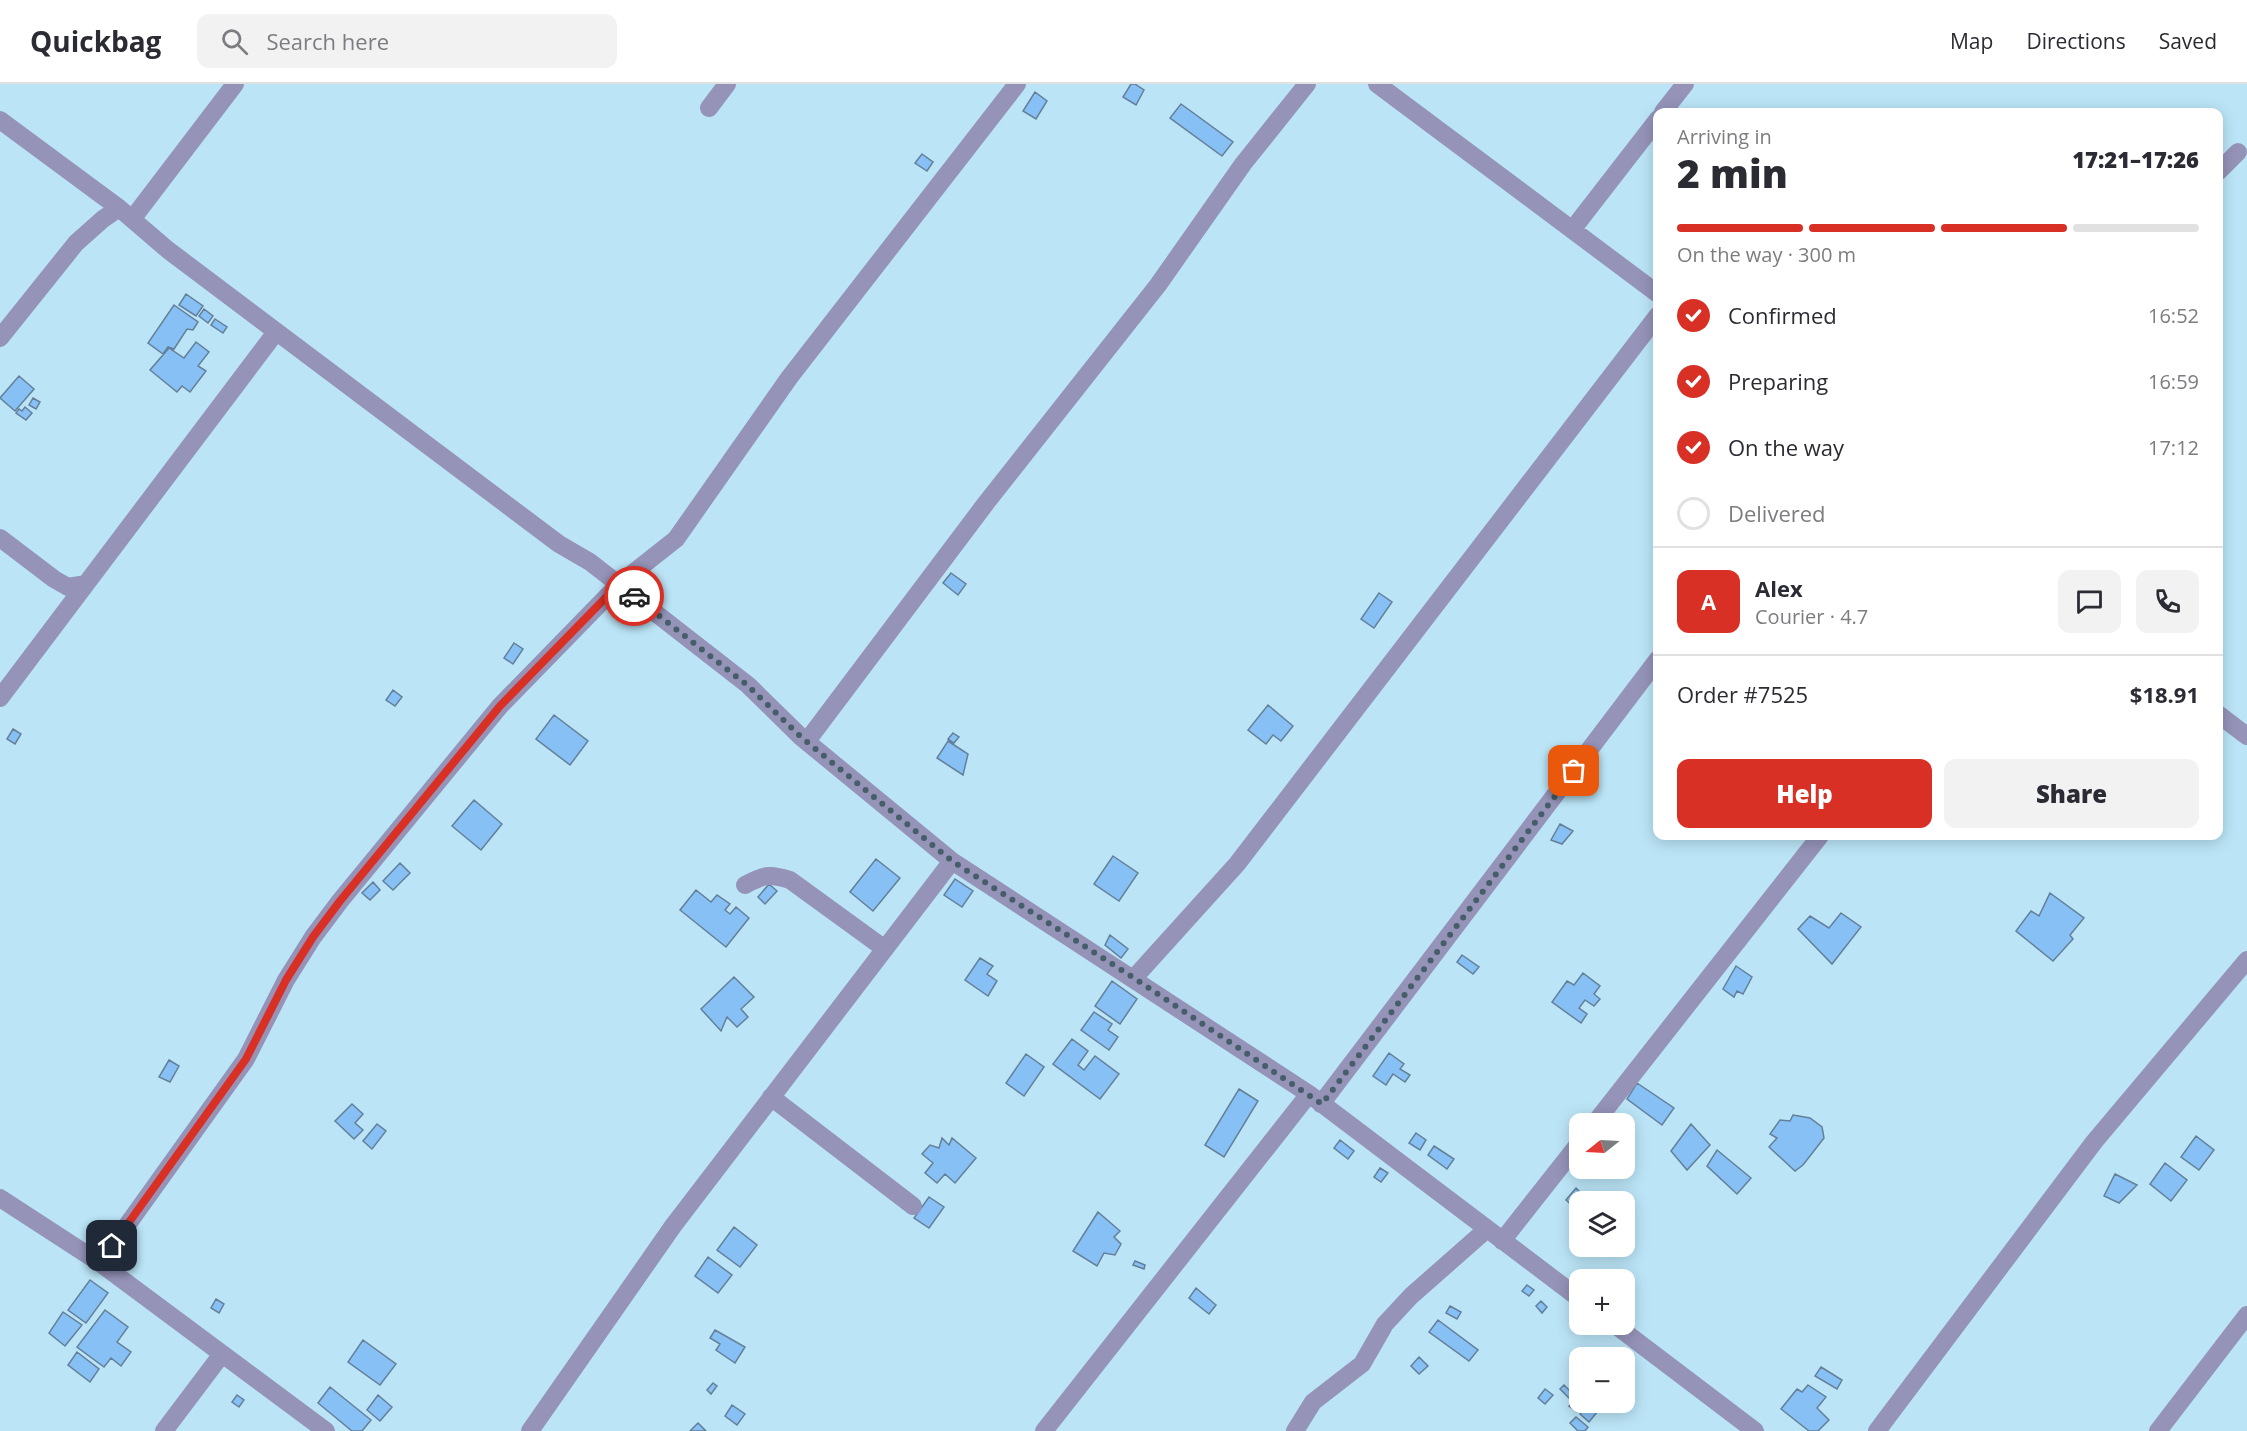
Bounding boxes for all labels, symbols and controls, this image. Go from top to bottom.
search box [197,14,617,68]
text: Quickbag [30,22,161,60]
icon: search [218,25,251,58]
text: Search here [266,26,389,56]
text: Map [1950,27,1993,55]
text: Directions [2026,27,2126,55]
text: Saved [2159,27,2217,55]
text: Arriving in [1677,123,1772,150]
text: 17:21–17:26 [2072,144,2199,174]
text: 2 min [1677,146,1788,199]
text: On the way · 300 m [1677,241,1856,268]
icon: check [1677,299,1710,332]
text: Confirmed [1728,300,1837,330]
text: 16:52 [2148,302,2199,329]
icon: check [1677,365,1710,398]
text: Preparing [1728,366,1828,396]
text: 16:59 [2148,368,2199,395]
icon: check [1677,431,1710,464]
text: On the way [1728,432,1844,462]
text: 17:12 [2148,434,2199,461]
text: Delivered [1728,498,1826,528]
courier [604,566,664,626]
button: chat [2058,570,2121,633]
button: phone [2136,570,2199,633]
text: Alex [1755,573,1803,603]
icon: car [618,580,651,613]
text: A [1701,586,1716,616]
text: Courier · 4.7 [1755,603,1868,630]
text: Order #7525 [1677,679,1808,709]
text: $18.91 [2130,679,2199,709]
pin [1548,745,1599,796]
icon: bag [1557,754,1590,787]
button: Help [1677,759,1932,828]
button: Share [1944,759,2199,828]
north arrow [1569,1113,1635,1179]
map controls [1569,1113,1635,1413]
button: layers [1569,1191,1635,1257]
pin [86,1220,137,1271]
icon: home [95,1229,128,1262]
button: + [1569,1269,1635,1335]
button: − [1569,1347,1635,1413]

